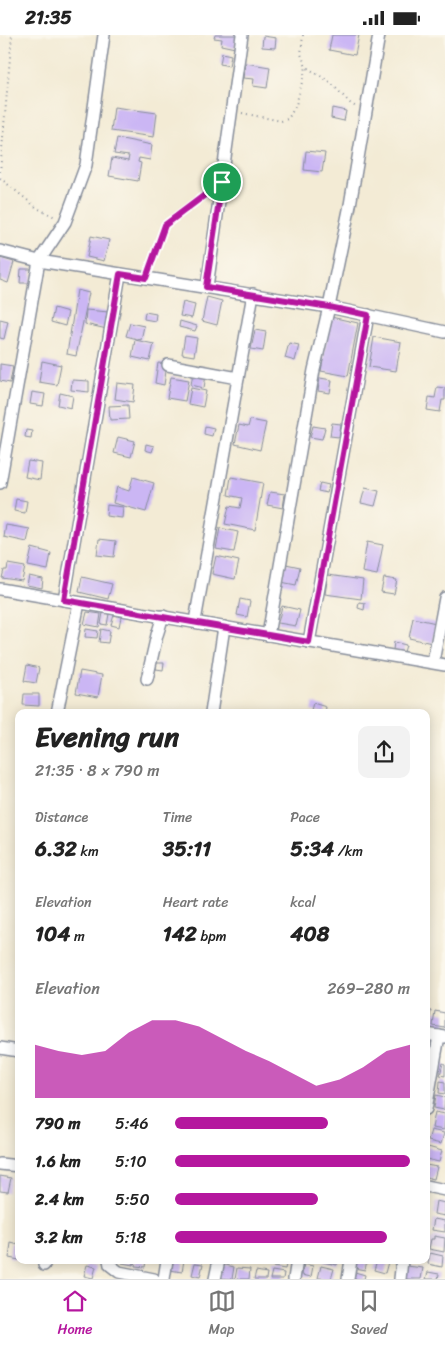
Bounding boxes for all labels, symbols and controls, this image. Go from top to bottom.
text: 21:35 [25,1,72,34]
pin [201,161,243,203]
icon: arrive [208,168,236,196]
text: Evening run [35,712,179,761]
button: share [358,726,410,778]
text: 21:35 · 8 × 790 m [35,756,159,785]
text: Distance [35,805,88,830]
text: Time [163,805,192,830]
text: Pace [290,805,320,830]
text: 6.32 [35,830,77,868]
text: 35:11 [163,830,211,868]
text: 5:34 [290,830,334,868]
text: km [77,839,99,864]
text: /km [334,839,363,864]
text: Elevation [35,890,92,915]
text: Heart rate [163,890,228,915]
text: kcal [290,890,316,915]
text: 104 [35,915,70,953]
text: 142 [163,915,197,953]
text: 408 [290,915,329,953]
text: m [70,924,85,949]
text: bpm [197,924,226,949]
text: Elevation [35,974,100,1003]
text: 269–280 m [327,974,410,1003]
text: 790 m [35,1109,81,1138]
text: 5:46 [115,1109,149,1138]
text: 1.6 km [35,1147,81,1176]
text: 5:10 [115,1147,147,1176]
text: 2.4 km [35,1185,84,1214]
text: 5:50 [115,1185,150,1214]
text: 3.2 km [35,1223,83,1252]
text: 5:18 [115,1223,146,1252]
tab: Home [58,1287,93,1342]
tab: Map [208,1287,236,1342]
tab: Saved [351,1287,387,1342]

